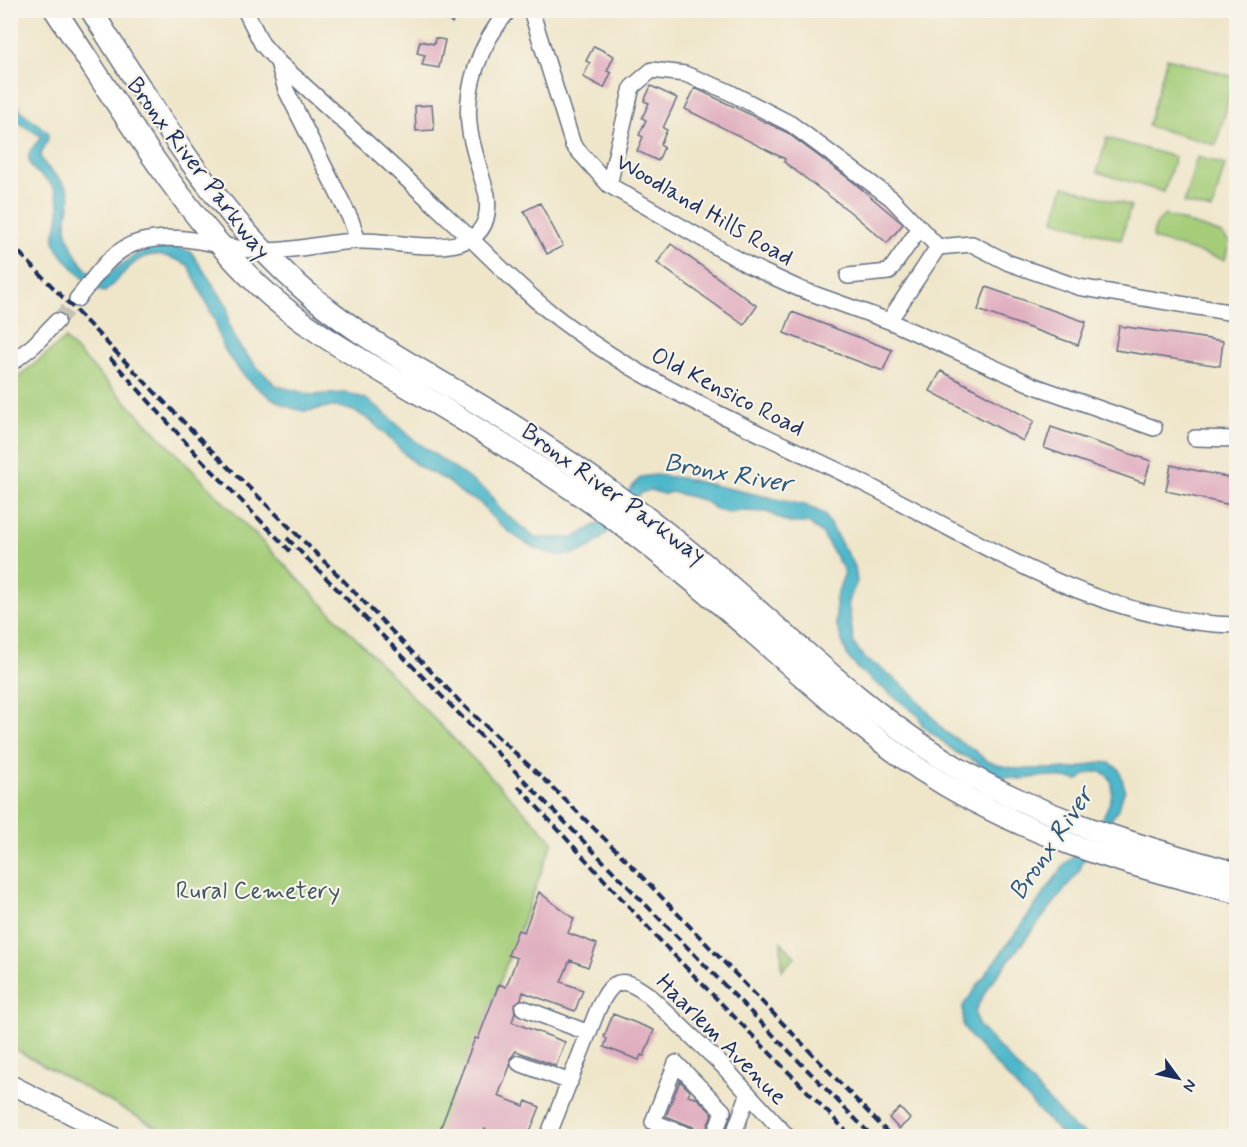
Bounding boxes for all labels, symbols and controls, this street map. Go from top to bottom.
street label: Bronx River Parkway [119,71,277,266]
street label: Woodland Hills Road [610,147,799,274]
street label: Old Kensico Road [645,340,809,444]
street label: Bronx River Parkway [515,417,712,572]
water label: Bronx River [661,446,797,502]
water label: Bronx River [1002,779,1104,907]
park label: Rural Cemetery [176,876,340,907]
street label: Haarlem Avenue [649,968,793,1112]
north arrow [1148,1048,1208,1108]
text: N [1178,1075,1201,1096]

